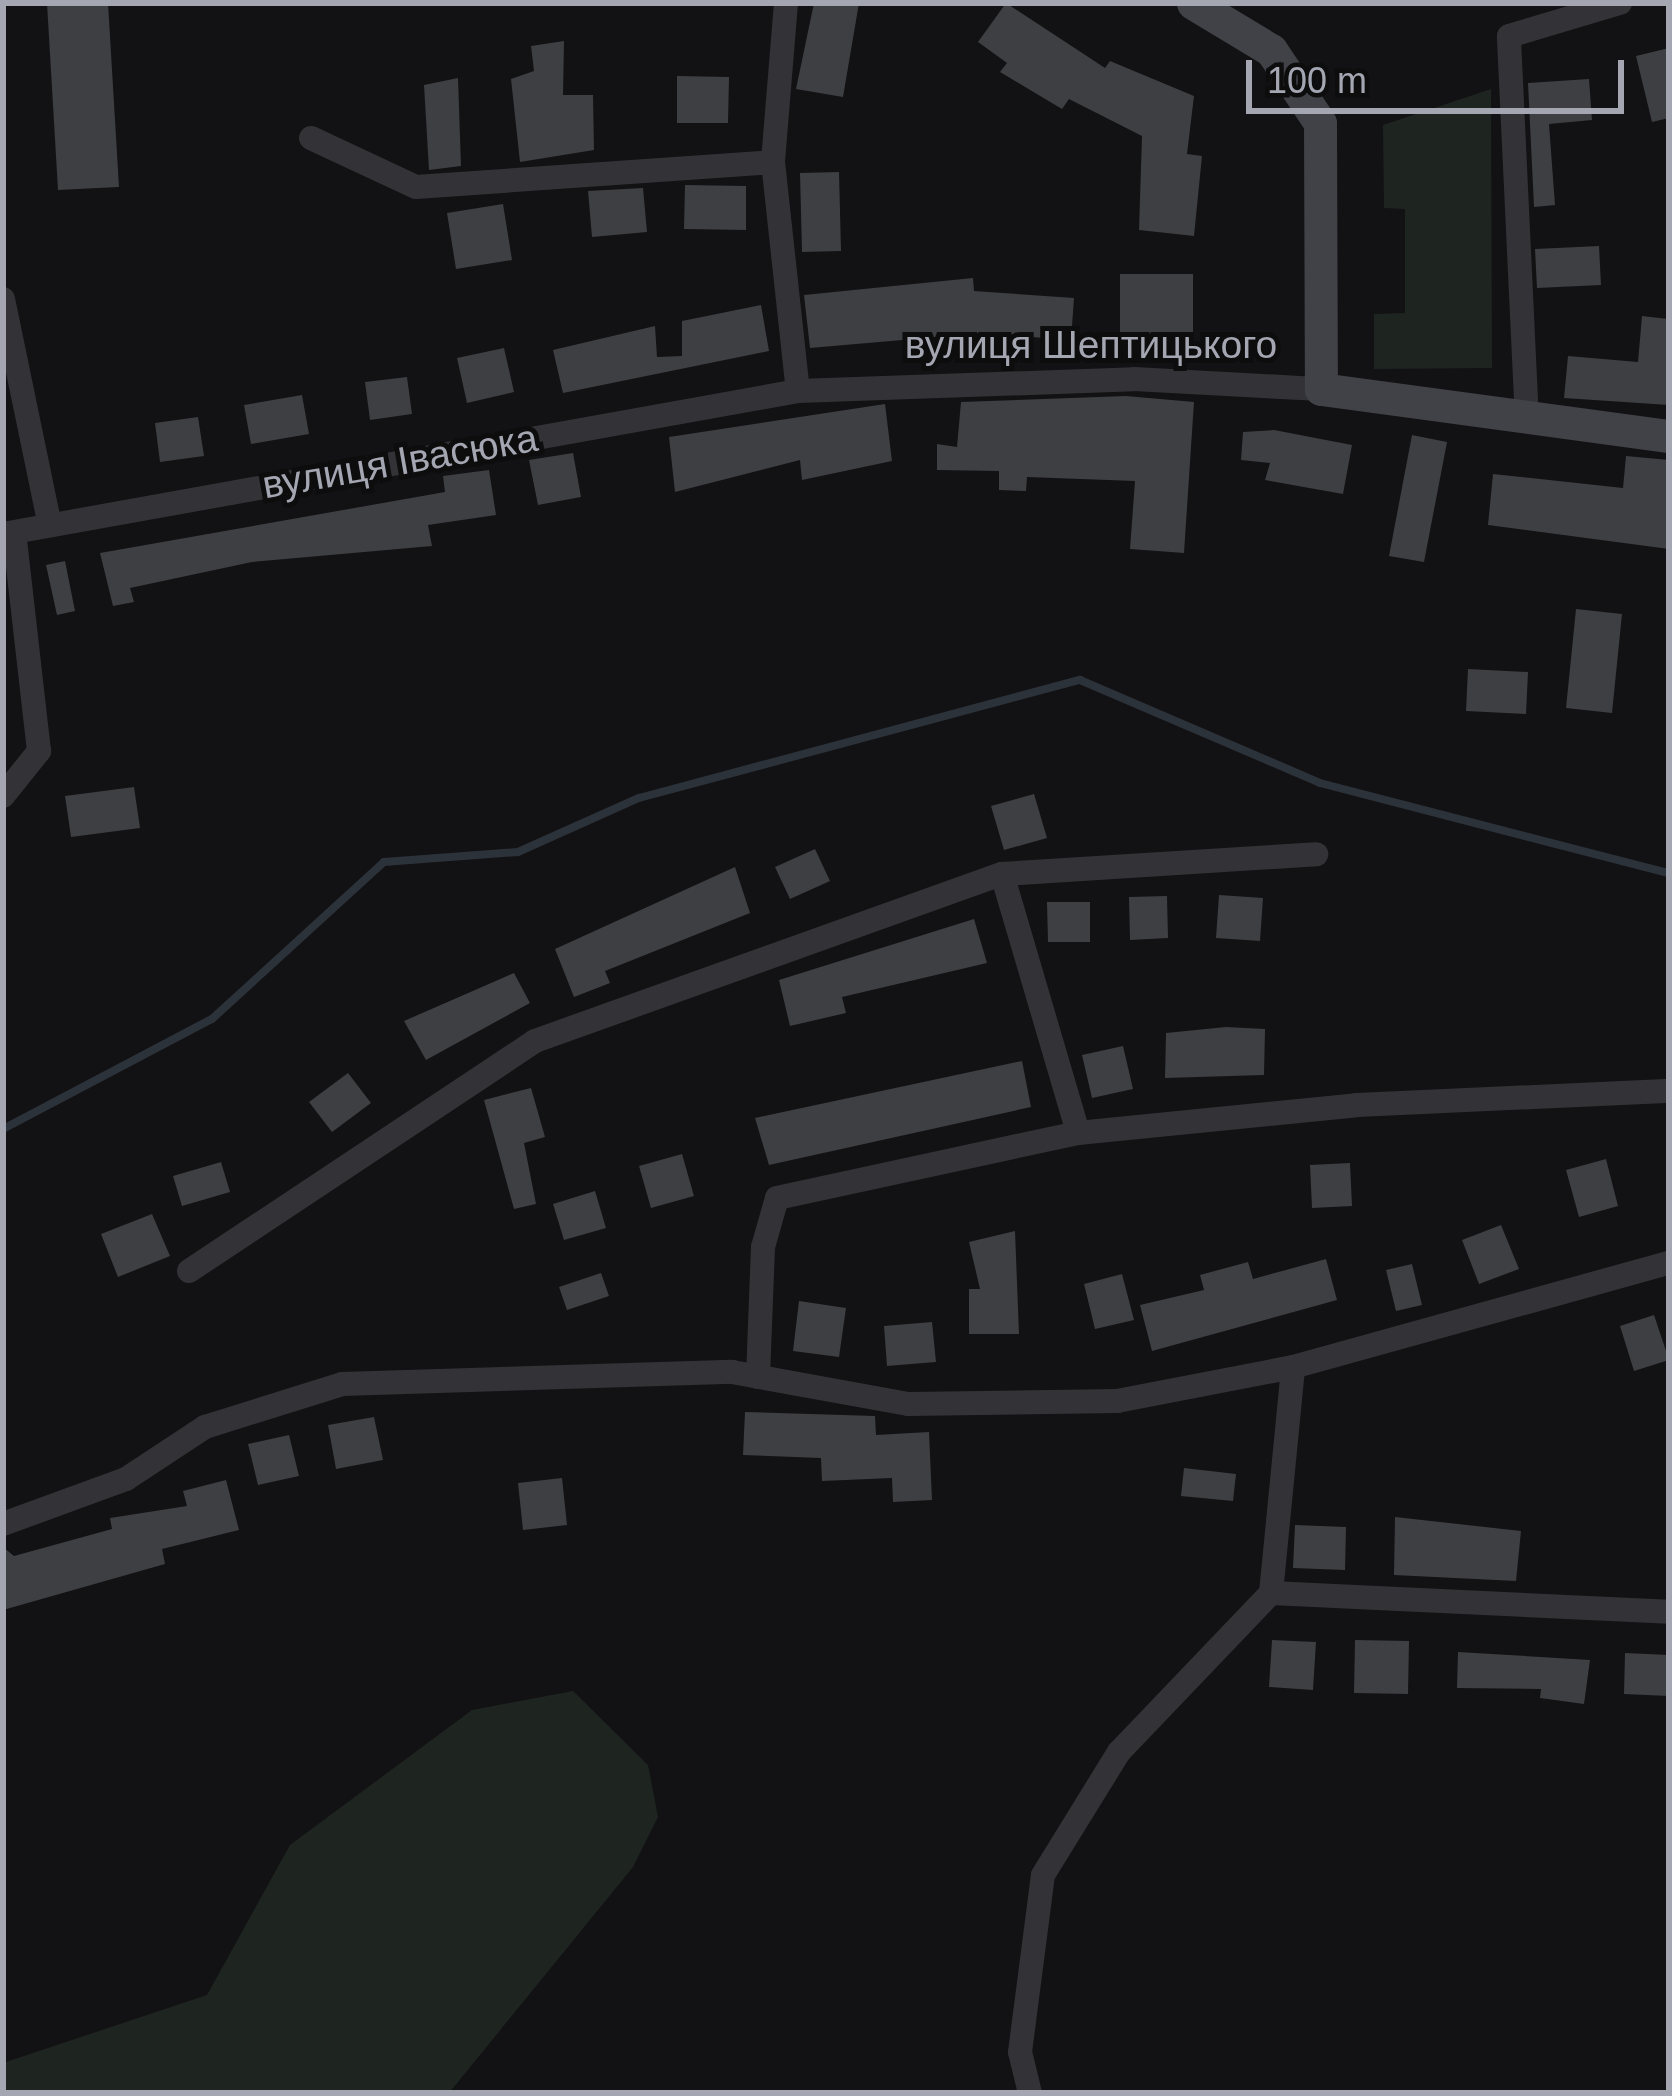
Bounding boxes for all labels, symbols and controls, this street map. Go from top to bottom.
scale bar [1252,36,1630,110]
text: 100 m [1267,60,1367,101]
street label: вулиця Шептицького [905,322,1277,368]
street label: вулиця Івасюка [259,415,541,509]

